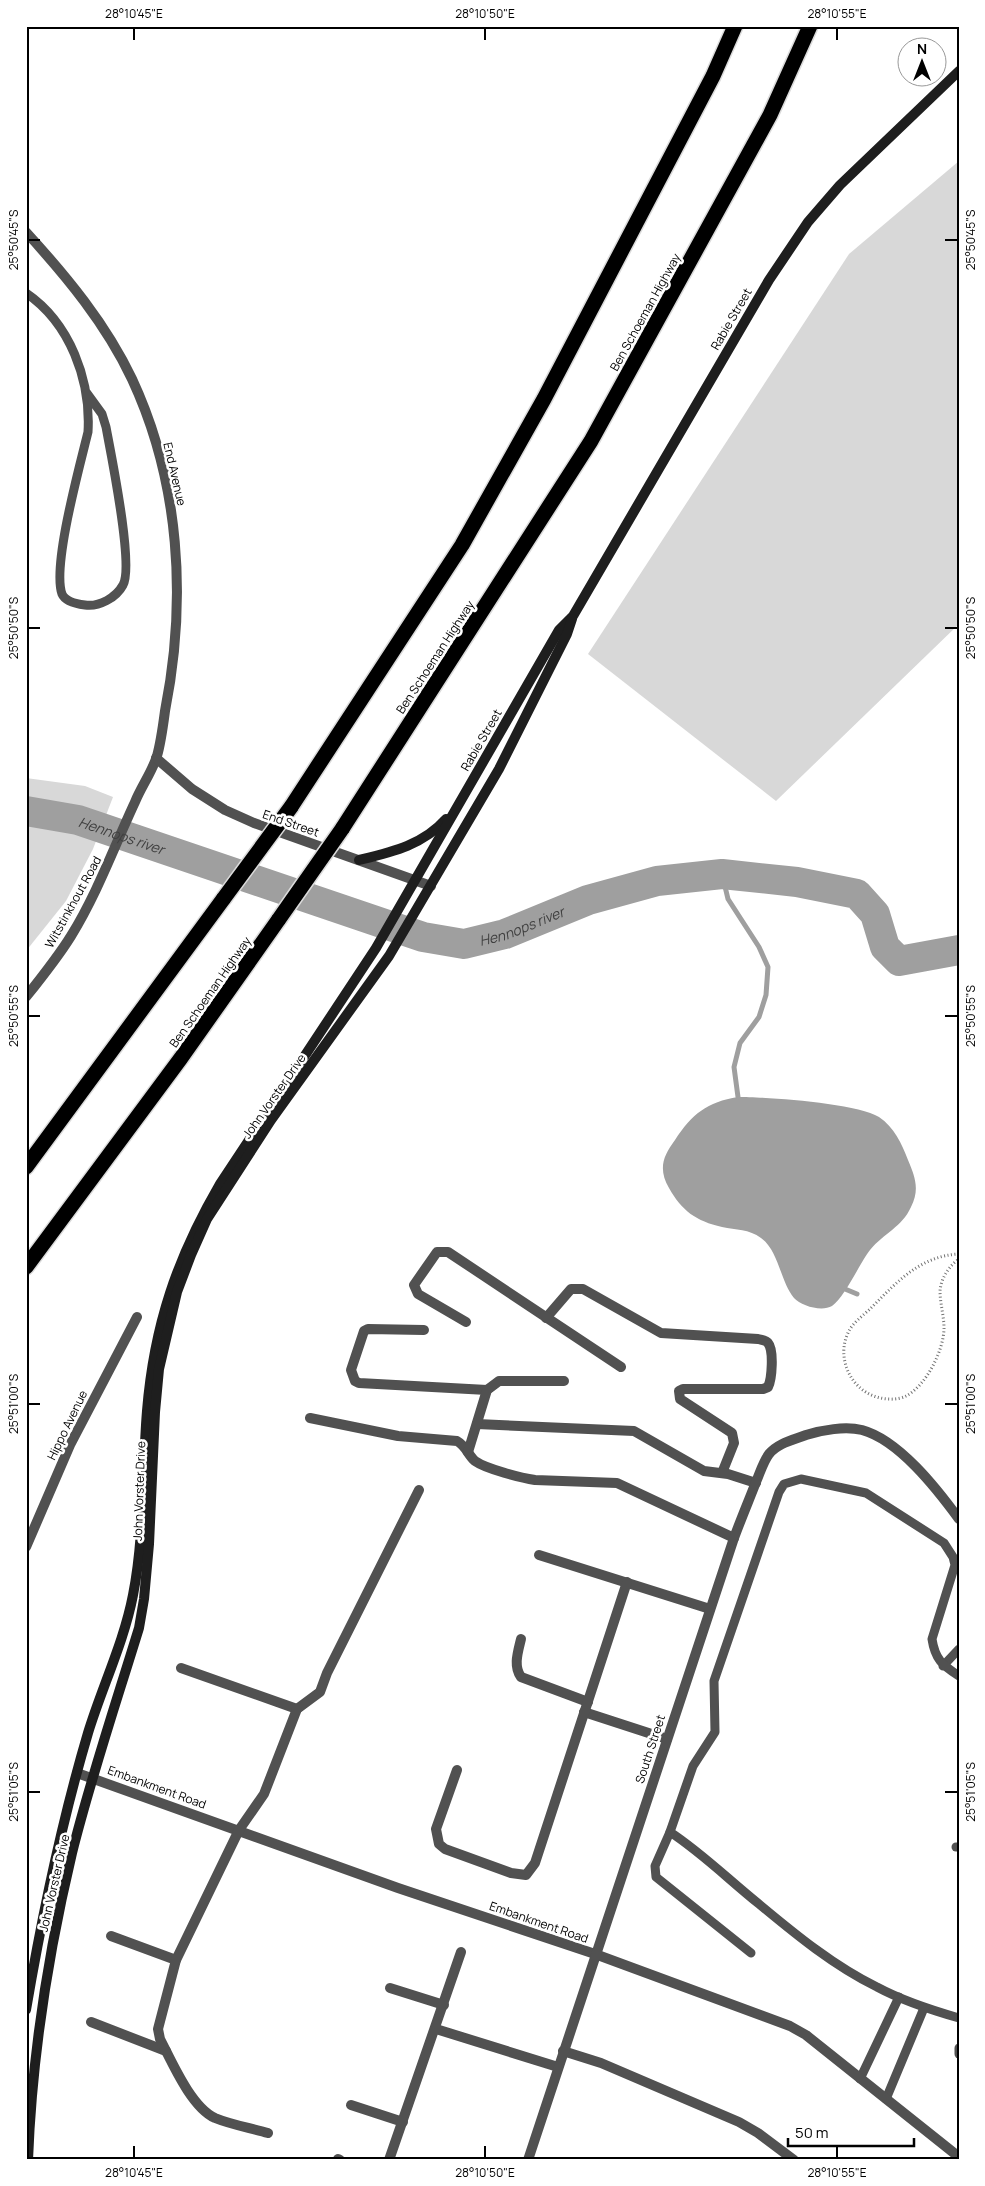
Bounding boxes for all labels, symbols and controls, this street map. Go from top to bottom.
text: 28°10'45"E [105,5,163,22]
text: 28°10'50"E [455,5,515,22]
text: 28°10'55"E [807,5,867,22]
north arrow [898,38,948,88]
text: N [917,39,927,58]
text: 25°50'45"S [5,210,22,270]
text: 25°50'45"S [962,210,979,270]
street label: Ben Schoeman Highway [606,250,685,374]
street label: Rabie Street [706,285,756,353]
street label: End Avenue [159,441,191,507]
street label: Ben Schoeman Highway [392,596,478,717]
text: 25°50'50"S [5,597,22,659]
text: 25°50'50"S [962,597,979,659]
street label: Rabie Street [456,706,506,774]
street label: End Street [260,805,322,841]
water label: Hennops river [76,812,169,859]
street label: Witstinkhout Road [41,853,105,951]
water label: Hennops river [477,901,568,950]
street label: Ben Schoeman Highway [165,933,255,1051]
text: 25°50'55"S [5,985,22,1047]
text: 25°50'55"S [962,985,979,1047]
street label: John Vorster Drive [238,1050,310,1142]
text: 25°51'00"S [5,1374,22,1434]
text: 25°51'00"S [962,1374,979,1434]
street label: Hippo Avenue [43,1387,91,1463]
street label: John Vorster Drive [129,1441,149,1541]
street label: South Street [631,1712,669,1785]
street label: Embankment Road [105,1761,209,1813]
text: 25°51'05"S [5,1762,22,1822]
text: 25°51'05"S [962,1762,979,1822]
street label: John Vorster Drive [35,1833,73,1933]
street label: Embankment Road [487,1897,591,1947]
scale bar [788,2116,914,2148]
text: 50 m [795,2122,829,2143]
text: 28°10'45"E [105,2164,163,2181]
text: 28°10'50"E [455,2164,515,2181]
text: 28°10'55"E [807,2164,867,2181]

